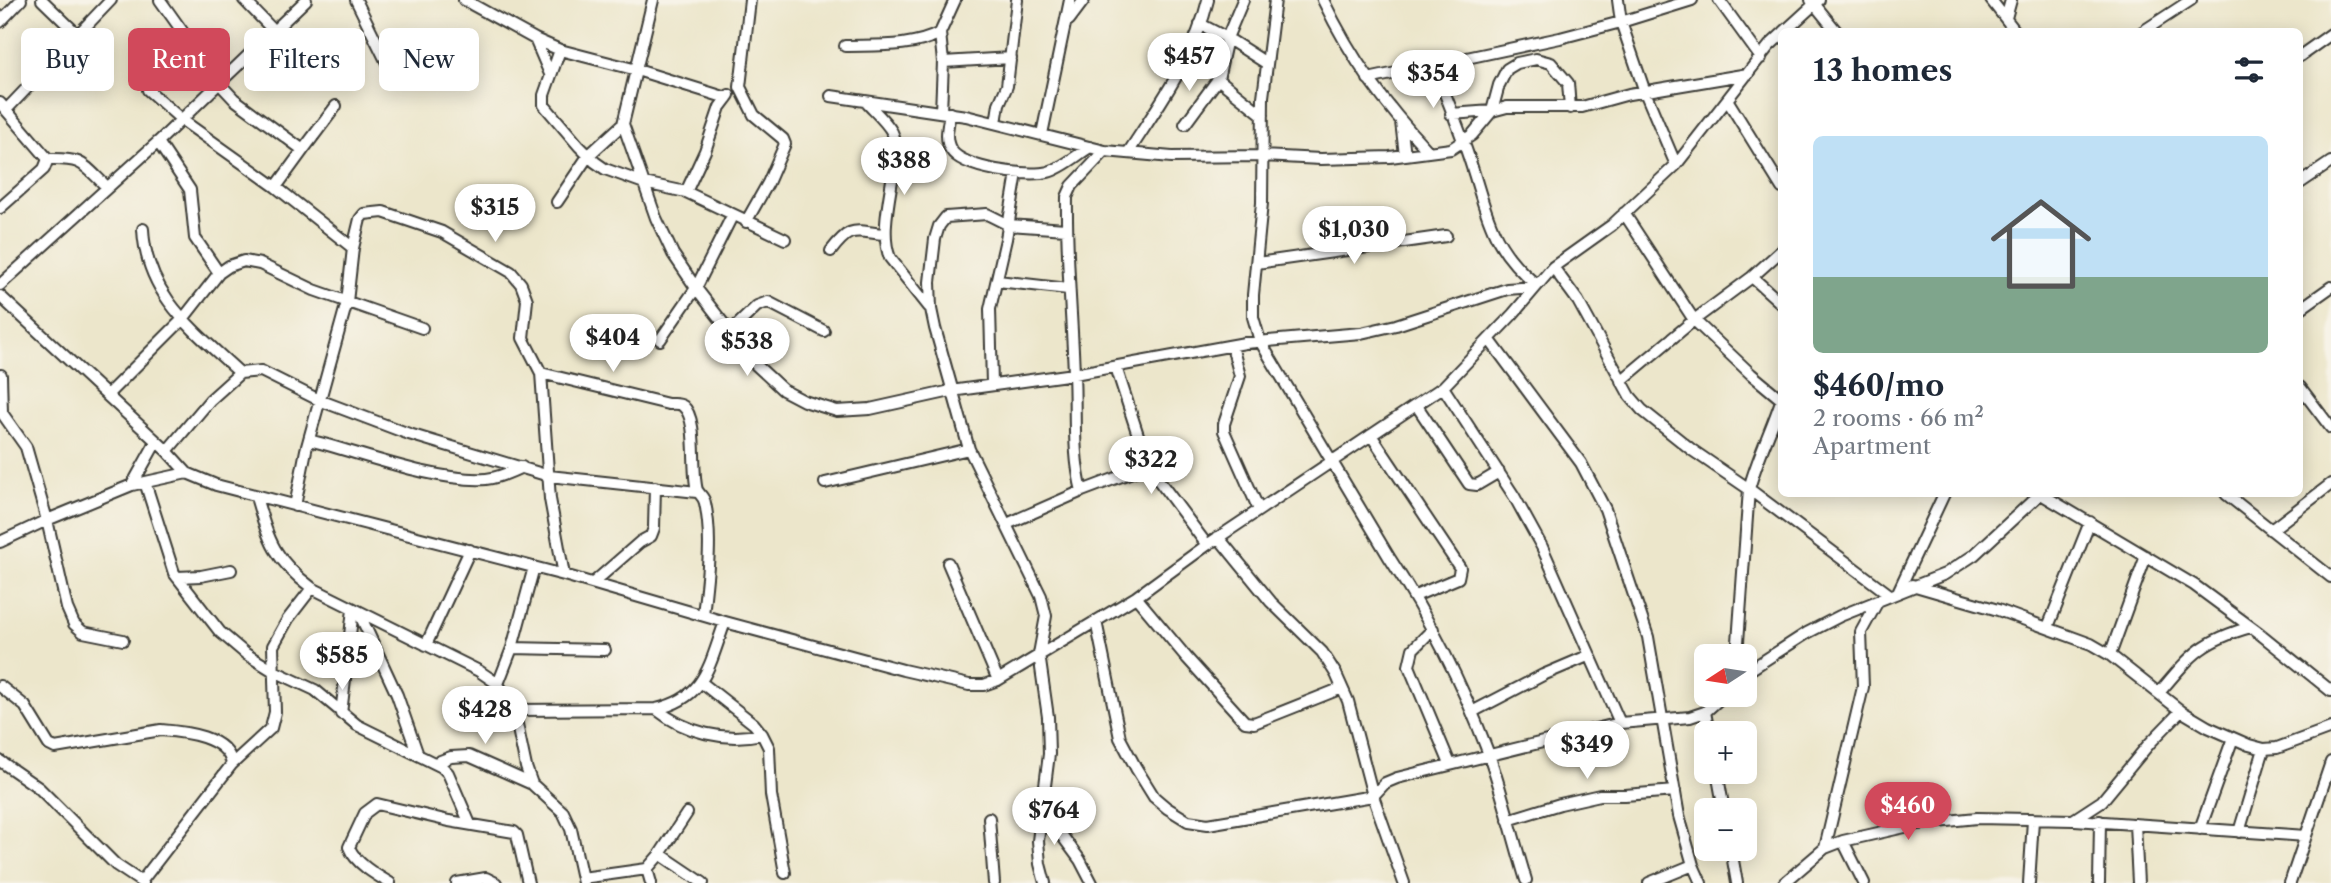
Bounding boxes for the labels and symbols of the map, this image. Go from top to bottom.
pin: $457 [1148,34,1230,93]
pin: $354 [1392,50,1474,110]
pin: $388 [863,138,945,197]
pin: $315 [454,184,536,244]
pin: $1,030 [1297,206,1411,266]
pin: $404 [572,314,654,374]
pin: $538 [706,318,788,378]
pin: $322 [1110,436,1192,496]
pin: $585 [301,632,383,692]
north arrow [1694,644,1757,707]
pin: $428 [444,686,526,746]
pin: $349 [1546,722,1628,781]
pin: $460 [1867,782,1949,842]
pin: $764 [1013,788,1095,847]

